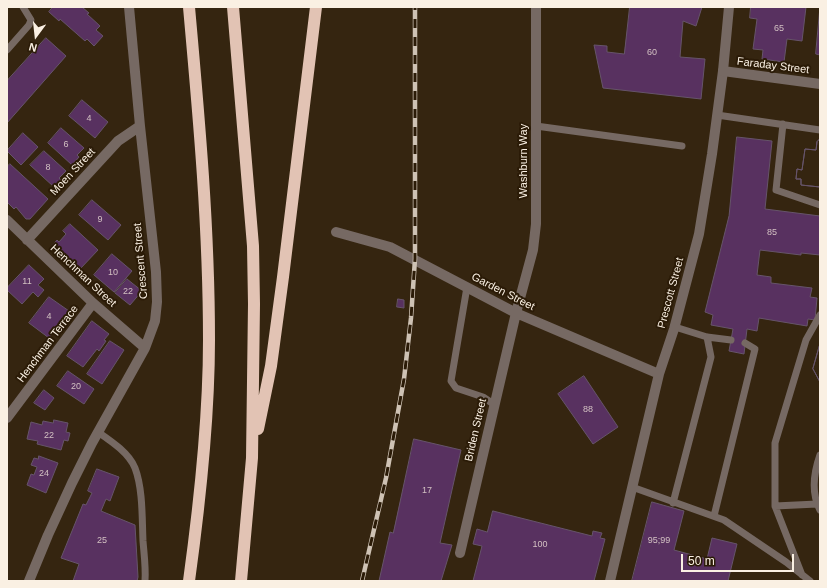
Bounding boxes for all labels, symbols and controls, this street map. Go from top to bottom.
north arrow [16,16,56,56]
house number: 65 [774,24,784,34]
text: N [28,41,38,54]
house number: 60 [647,48,657,58]
street label: Faraday Street [736,55,810,77]
house number: 4 [86,114,92,124]
street label: Washburn Way [517,124,531,198]
house number: 6 [63,140,69,150]
street label: Moen Street [48,146,98,198]
house number: 8 [45,163,51,173]
house number: 9 [97,215,103,225]
street label: Crescent Street [131,222,151,300]
house number: 85 [767,228,777,238]
street label: Henchman Street [47,242,119,310]
street label: Prescott Street [655,256,687,330]
house number: 10 [108,268,118,278]
street label: Garden Street [469,270,537,314]
house number: 11 [22,277,32,287]
house number: 22 [123,287,133,297]
street label: Henchman Terrace [15,303,81,385]
house number: 4 [46,312,52,322]
house number: 20 [71,382,81,392]
street label: Briden Street [462,397,490,463]
house number: 88 [583,405,593,415]
house number: 22 [44,431,54,441]
house number: 24 [39,469,49,479]
house number: 17 [422,486,432,496]
house number: 25 [97,536,107,546]
house number: 95;99 [648,536,670,546]
house number: 100 [532,540,548,550]
scale bar [683,546,796,572]
text: 50 m [688,554,715,568]

